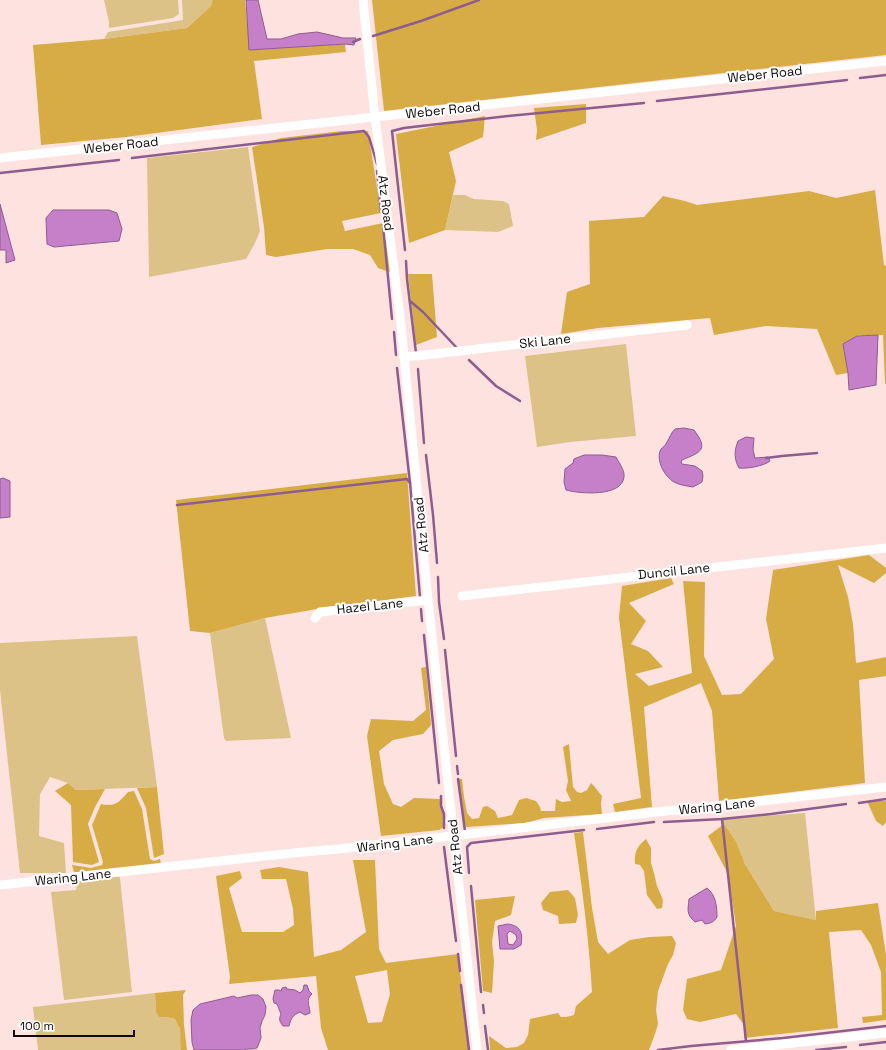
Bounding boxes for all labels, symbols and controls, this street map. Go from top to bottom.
street label: Weber Road [727,62,803,86]
street label: Weber Road [405,98,481,122]
street label: Weber Road [83,133,159,157]
street label: Atz Road [374,174,398,232]
street label: Ski Lane [518,330,572,352]
street label: Atz Road [410,496,432,554]
street label: Duncil Lane [637,559,711,583]
street label: Hazel Lane [336,594,404,618]
street label: Waring Lane [678,794,756,818]
street label: Atz Road [444,818,466,876]
street label: Waring Lane [356,830,434,856]
street label: Waring Lane [34,865,112,889]
scale bar [14,1012,134,1038]
text: 100 m [20,1018,54,1034]

